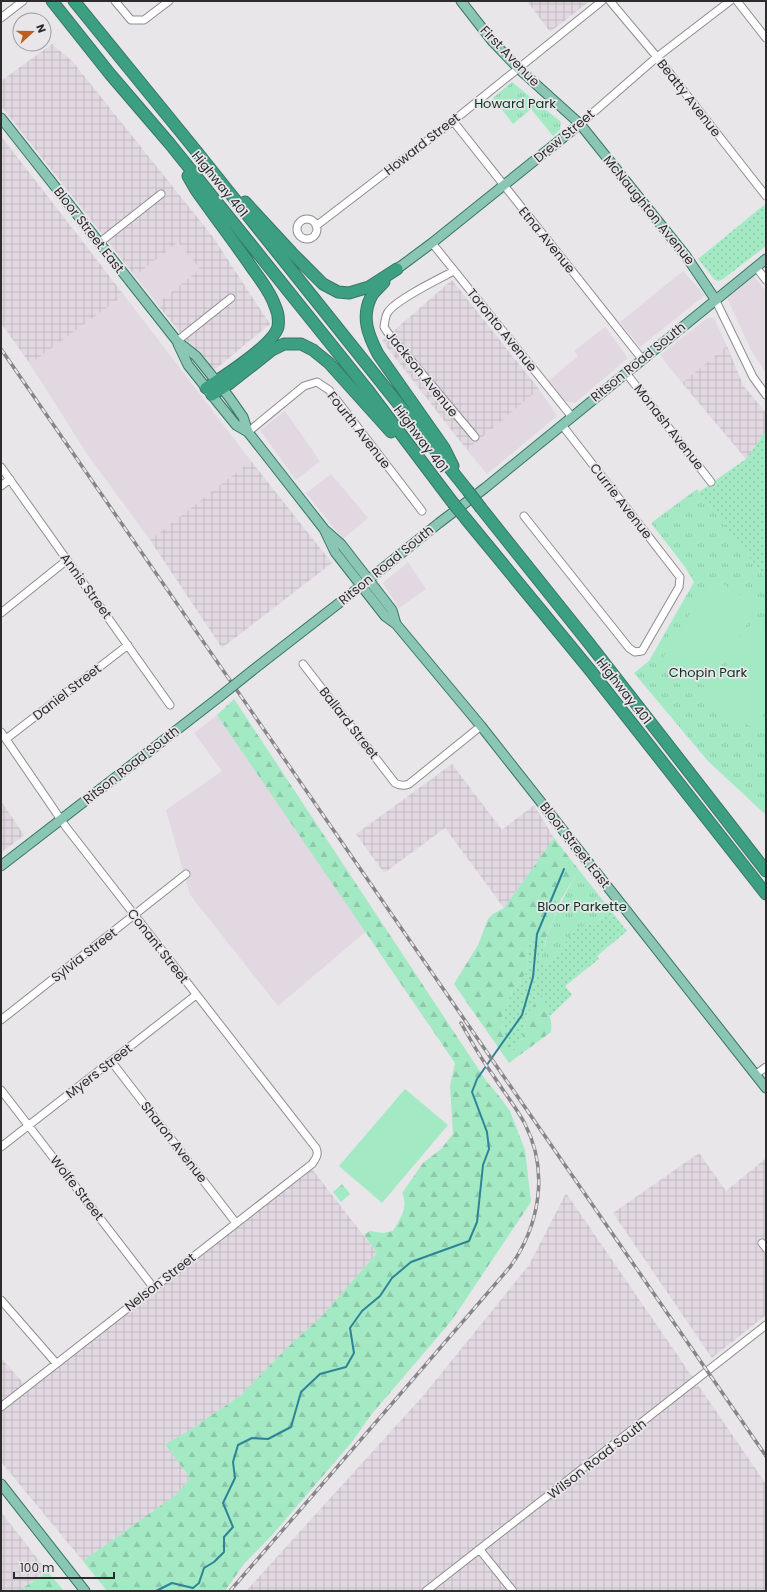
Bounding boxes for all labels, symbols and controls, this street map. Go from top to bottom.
north arrow [12,12,52,52]
street label: First Avenue [476,21,544,91]
text: N [32,22,50,35]
street label: Beatty Avenue [653,55,725,141]
park label: Howard Park [474,94,556,113]
street label: Drew Street [529,105,599,167]
street label: Howard Street [380,108,464,180]
street label: Highway 401 [187,147,253,221]
street label: McNaughton Avenue [599,151,699,269]
street label: Bloor Street East [49,183,129,277]
street label: Etna Avenue [514,203,580,277]
street label: Toronto Avenue [462,284,542,376]
street label: Ritson Road South [586,318,690,406]
street label: Jackson Avenue [381,327,463,421]
street label: Monash Avenue [629,380,709,474]
street label: Fourth Avenue [323,387,395,473]
street label: Highway 401 [389,401,453,477]
street label: Currie Avenue [585,459,657,543]
street label: Ritson Road South [334,521,438,609]
street label: Annis Street [56,549,116,623]
street label: Highway 401 [592,654,656,728]
street label: Daniel Street [29,659,105,725]
park label: Chopin Park [669,663,747,682]
street label: Ballard Street [315,683,383,763]
street label: Ritson Road South [79,721,183,809]
street label: Bloor Street East [535,798,615,892]
park label: Bloor Parkette [537,897,627,916]
street label: Conant Street [123,905,193,988]
street label: Sylvia Street [47,923,121,987]
street label: Myers Street [62,1039,136,1103]
street label: Sharon Avenue [136,1097,212,1187]
street label: Wolfe Street [45,1151,109,1225]
street label: Nelson Street [121,1248,200,1316]
street label: Wilson Road South [544,1414,650,1504]
scale bar [14,1554,114,1580]
text: 100 m [20,1559,54,1576]

